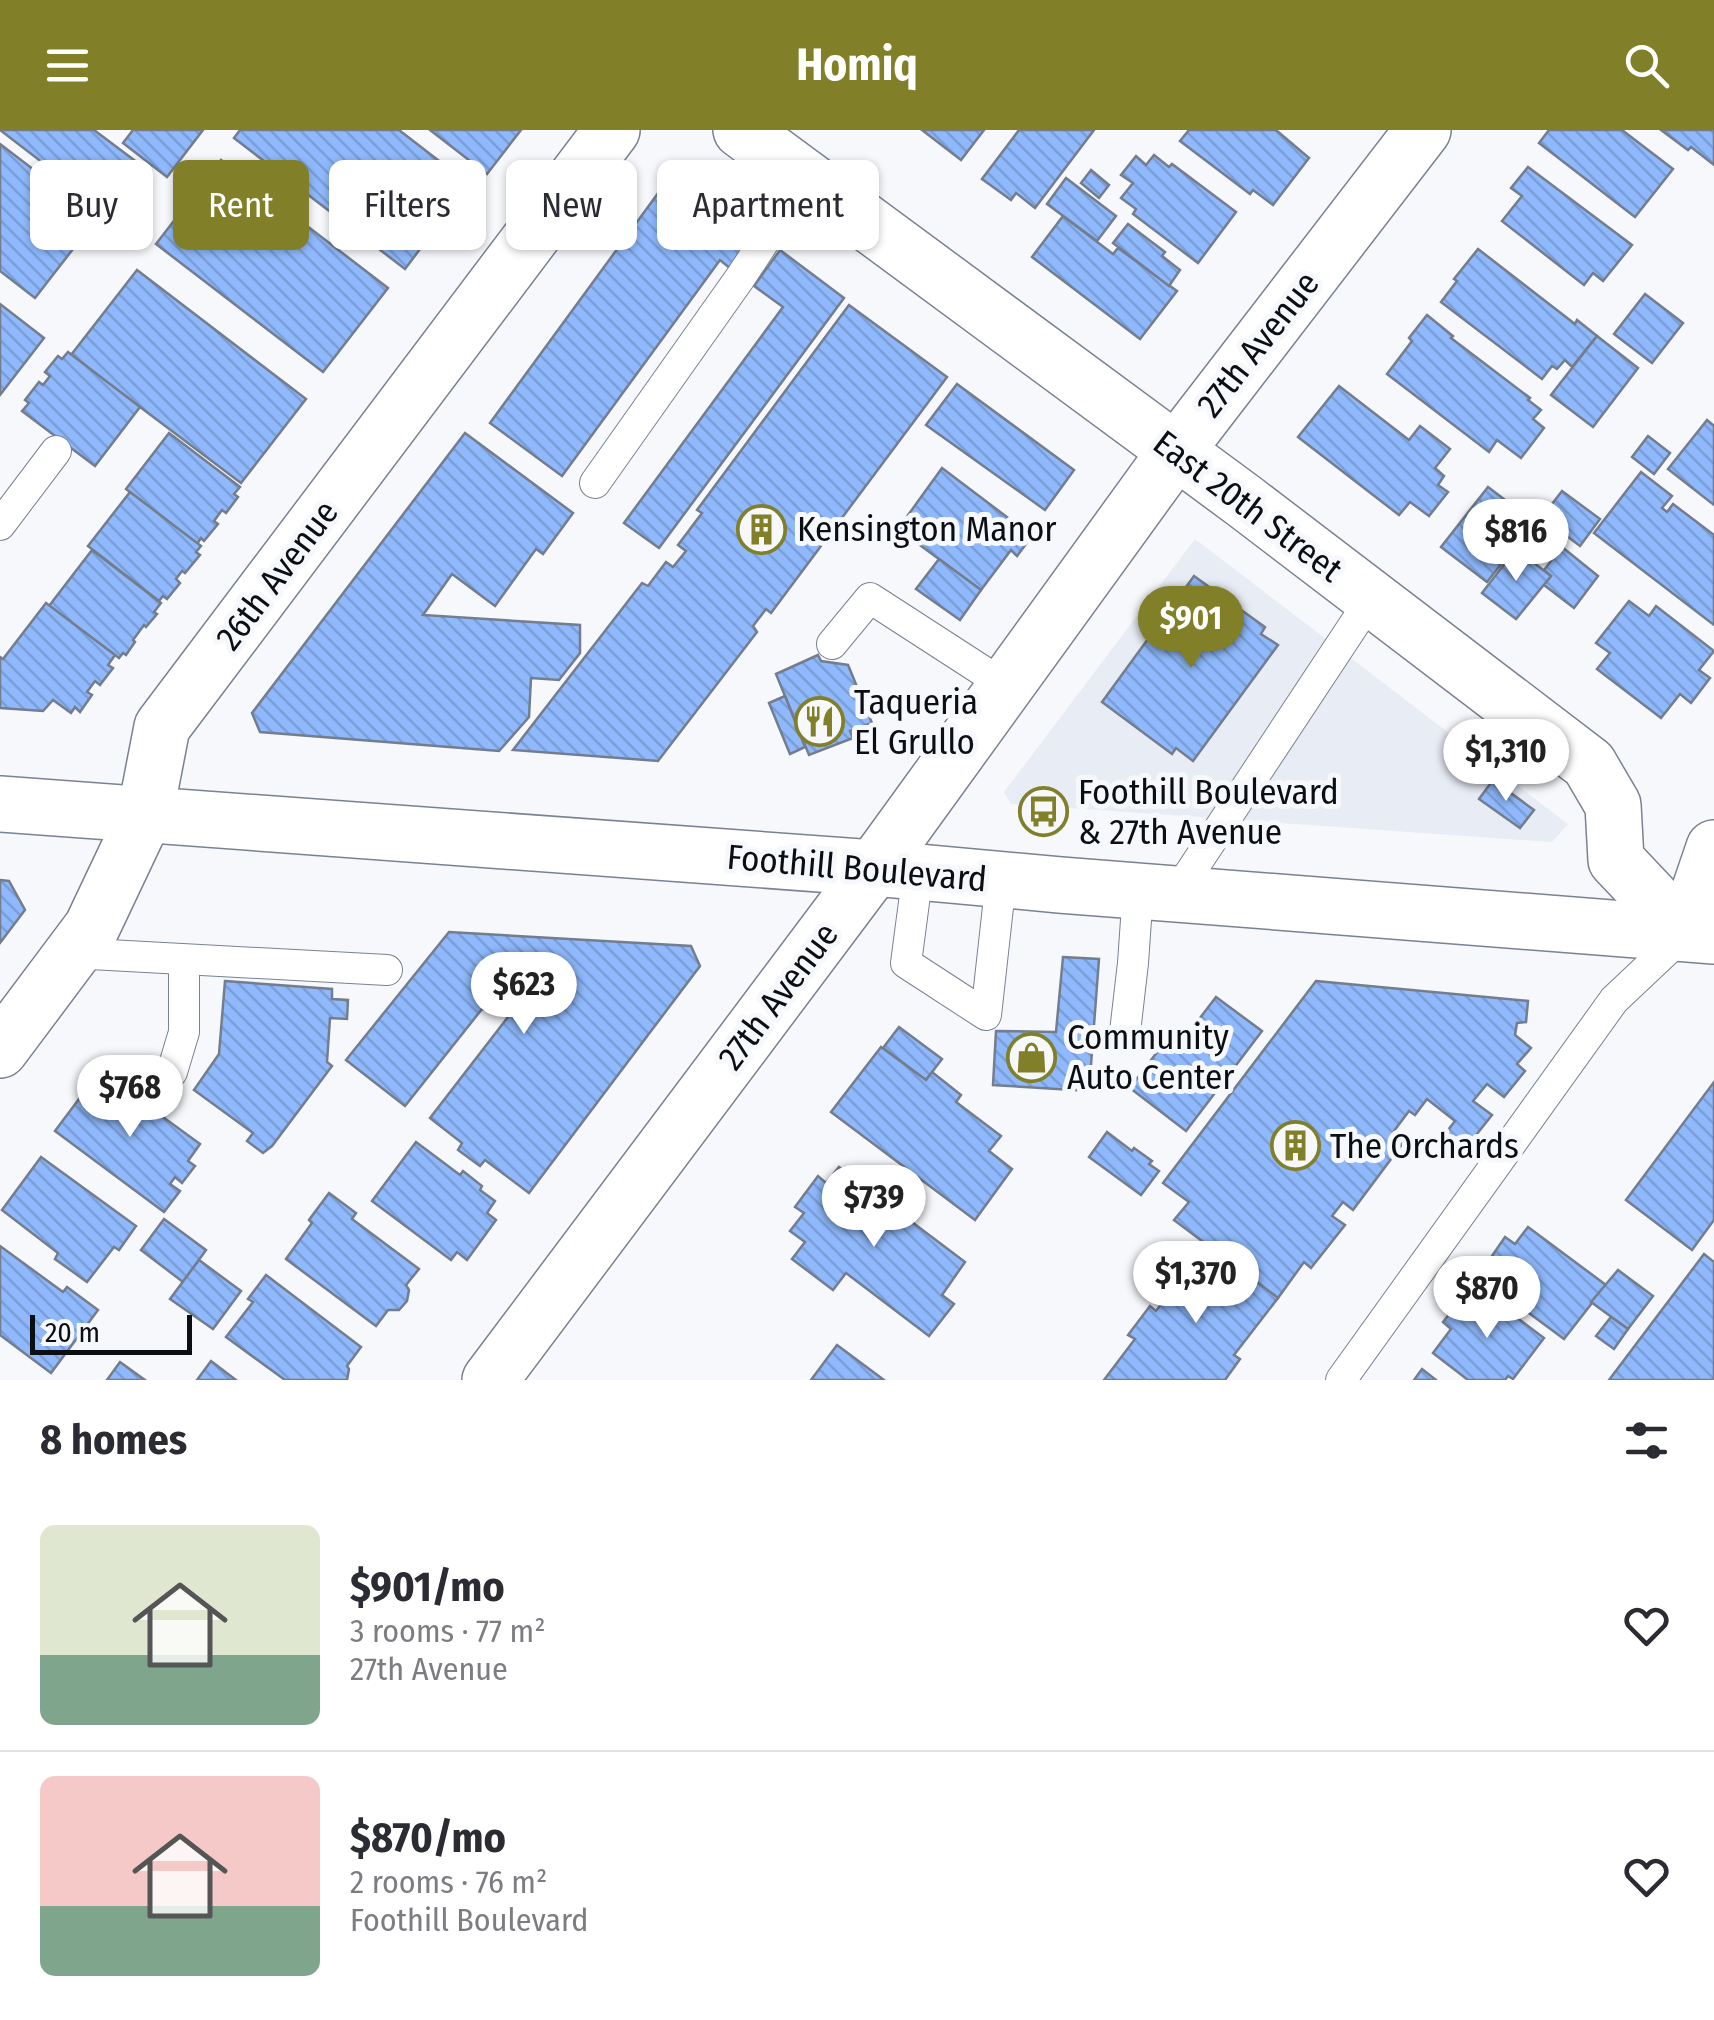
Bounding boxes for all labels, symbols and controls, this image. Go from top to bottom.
icon: menu [40,38,95,93]
text: Homiq [796,38,918,92]
icon: search [1619,38,1674,93]
chip: Buy [30,160,153,250]
chip: Rent [173,160,309,250]
chip: Filters [329,160,486,250]
chip: New [506,160,637,250]
chip: Apartment [657,160,879,250]
street label: 27th Avenue [1188,263,1328,425]
street label: East 20th Street [1145,421,1351,591]
street label: 26th Avenue [207,492,347,658]
pin: $816 [1457,499,1575,584]
building icon: Kensington Manor [736,503,788,555]
place label: Kensington Manor [797,508,1057,550]
text: $816 [1485,512,1547,550]
pin: $901 [1132,586,1250,671]
text: $901 [1160,599,1222,637]
place label: Taqueria El Grullo [854,681,978,763]
restaurant icon: Taqueria El Grullo [793,696,845,748]
pin: $1,310 [1425,719,1587,804]
text: $1,310 [1465,732,1547,770]
place label: Foothill Boulevard & 27th Avenue [1078,771,1339,853]
bus stop icon: Foothill Boulevard & 27th Avenue [1017,786,1069,838]
street label: Foothill Boulevard [725,836,989,900]
street label: 27th Avenue [709,914,847,1078]
pin: $623 [465,952,583,1037]
text: $623 [493,965,555,1003]
place label: Community Auto Center [1067,1016,1235,1098]
shop icon: Community Auto Center [1006,1031,1058,1083]
pin: $768 [71,1055,189,1140]
text: $768 [99,1068,161,1106]
building icon: The Orchards [1269,1120,1321,1172]
place label: The Orchards [1330,1125,1519,1167]
pin: $739 [815,1165,933,1250]
text: $739 [844,1178,904,1216]
pin: $1,370 [1115,1241,1277,1326]
text: $1,370 [1155,1254,1237,1292]
pin: $870 [1428,1256,1546,1341]
text: $870 [1455,1269,1519,1307]
scale bar [30,1310,192,1354]
text: 20 m [45,1316,100,1349]
icon: filters [1619,1413,1674,1468]
text: 8 homes [40,1415,187,1465]
text: $901/mo [350,1562,505,1612]
icon: home [120,1565,240,1685]
icon: heart [1619,1598,1674,1653]
text: 3 rooms · 77 m² [350,1612,546,1650]
text: 27th Avenue [350,1650,508,1688]
text: $870/mo [350,1813,506,1863]
icon: home [120,1816,240,1936]
icon: heart [1619,1849,1674,1904]
text: 2 rooms · 76 m² [350,1863,547,1901]
text: Foothill Boulevard [350,1901,588,1939]

